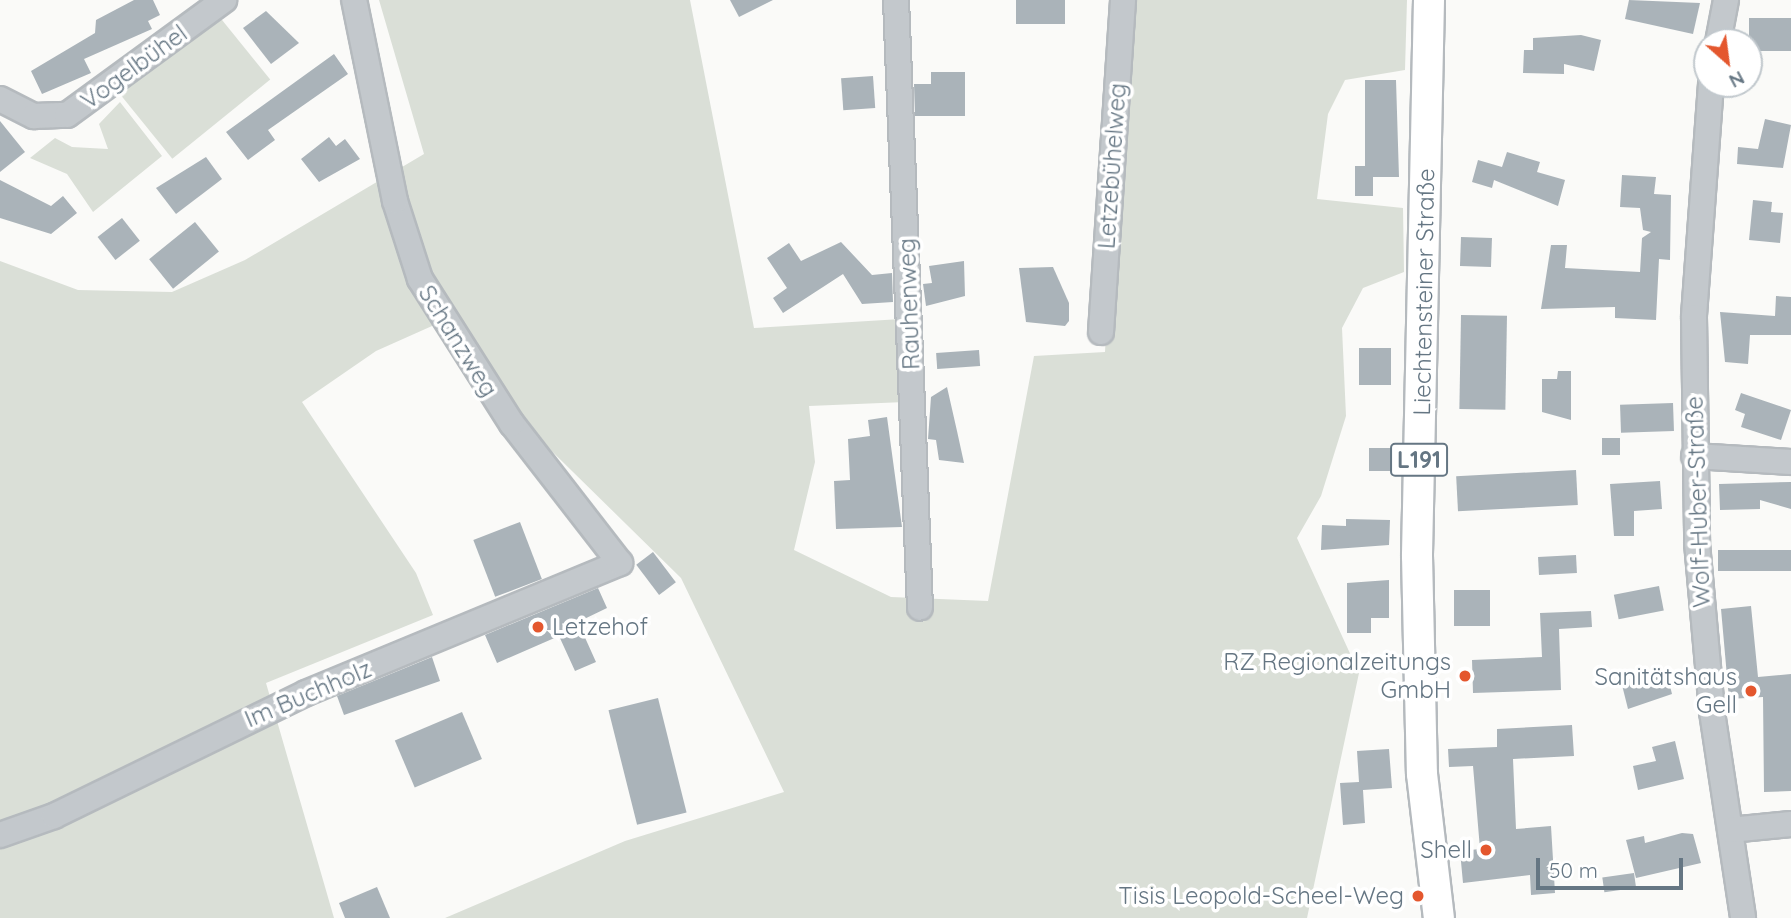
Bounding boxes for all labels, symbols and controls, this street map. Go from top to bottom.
street label: Vogelbühel [75,19,193,115]
north arrow [1693,28,1763,98]
text: N [1725,66,1749,94]
street label: Letzebühelweg [1092,82,1132,250]
street label: Liechtensteiner Straße [1407,168,1441,416]
street label: Rauhenweg [892,238,926,370]
street label: Schanzweg [412,280,504,402]
street label: Wolf-Huber-Straße [1680,396,1716,608]
road number: L191 [1389,440,1449,480]
place label: Letzehof [552,613,648,641]
marker: Letzehof [530,619,546,635]
place label: RZ Regionalzeitungs GmbH [1223,648,1451,704]
street label: Im Buchholz [240,654,376,734]
place label: Sanitätshaus Gell [1595,663,1737,719]
marker: RZ Regionalzeitungs GmbH [1457,668,1473,684]
marker: Sanitätshaus Gell [1743,683,1759,699]
place label: Shell [1420,836,1472,864]
marker: Shell [1478,842,1494,858]
scale bar [1539,844,1686,888]
text: 50 m [1549,857,1598,883]
place label: Tisis Leopold-Scheel-Weg [1118,882,1404,910]
marker: Tisis Leopold-Scheel-Weg [1410,888,1426,904]

